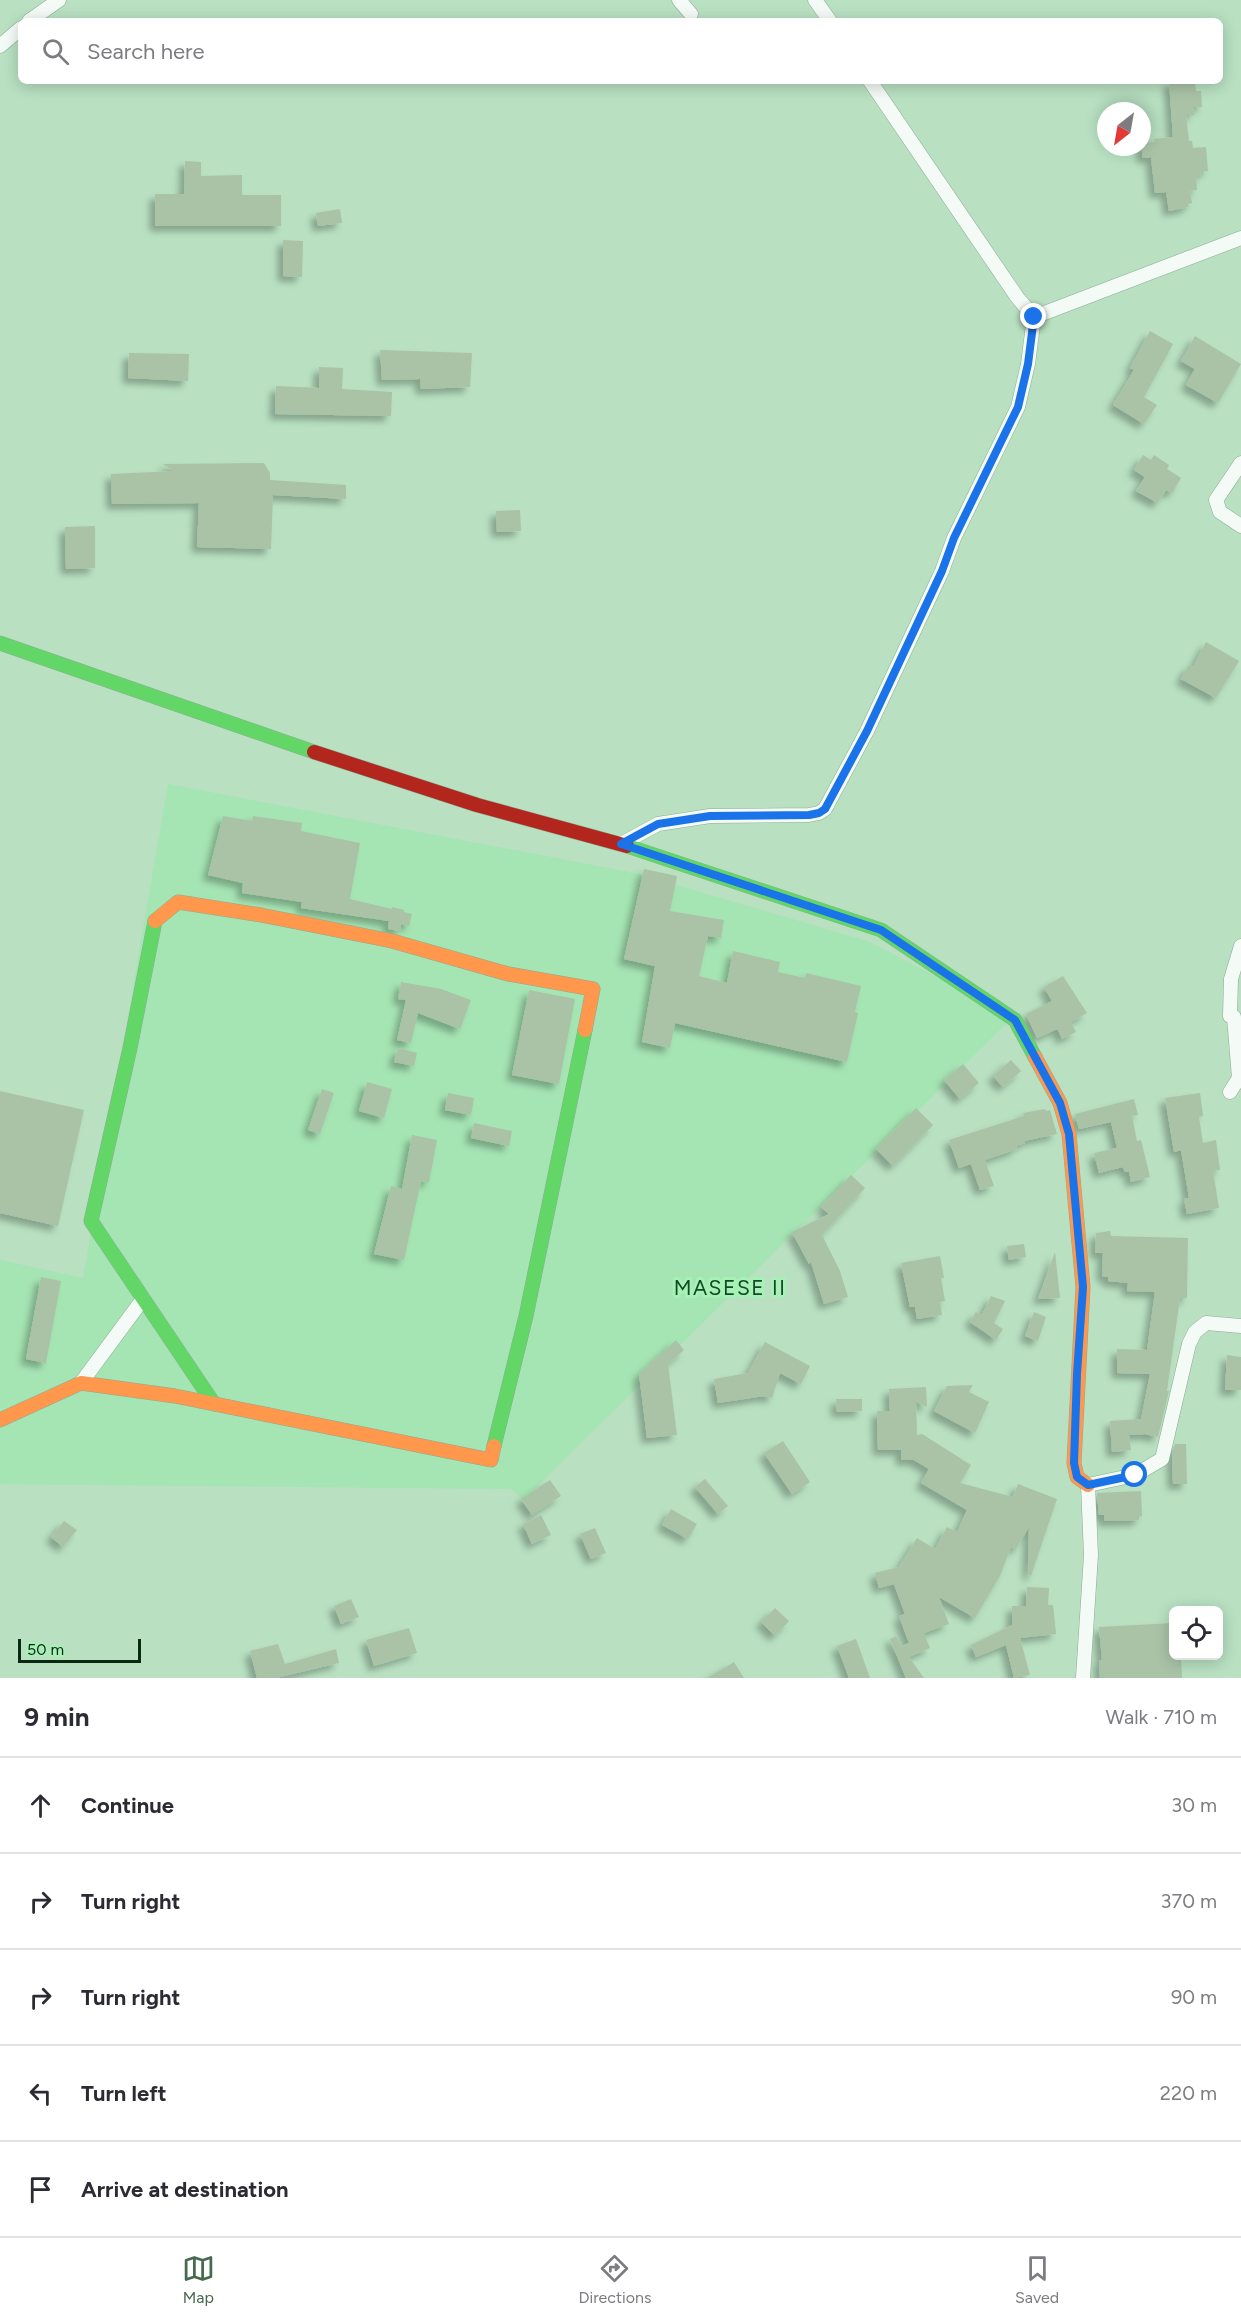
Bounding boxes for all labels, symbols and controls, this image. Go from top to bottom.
search box [18,18,1223,84]
icon: search [39,35,72,68]
text: Search here [87,38,205,65]
north arrow [1097,102,1151,156]
route end [1020,303,1046,329]
district label: MASESE II [674,1275,786,1300]
route start [1121,1461,1147,1487]
map controls [1169,1606,1223,1660]
button: locate [1169,1606,1223,1660]
scale bar [18,1636,141,1664]
text: 50 m [27,1640,64,1659]
text: 9 min [24,1701,90,1733]
text: Walk · 710 m [1106,1705,1217,1729]
icon: ahead [24,1789,57,1822]
text: Continue [81,1792,174,1819]
text: 30 m [1171,1793,1217,1817]
icon: right [24,1885,57,1918]
text: Turn right [81,1888,180,1915]
text: 370 m [1161,1889,1217,1913]
icon: right [24,1981,57,2014]
text: Turn right [81,1984,180,2011]
text: 90 m [1171,1985,1217,2009]
icon: left [24,2077,57,2110]
text: Turn left [81,2080,167,2107]
text: 220 m [1160,2081,1217,2105]
icon: arrive [24,2173,57,2206]
text: Arrive at destination [81,2176,289,2203]
tab: Map [182,2252,215,2307]
tab: Directions [578,2252,651,2307]
tab: Saved [1015,2252,1059,2307]

